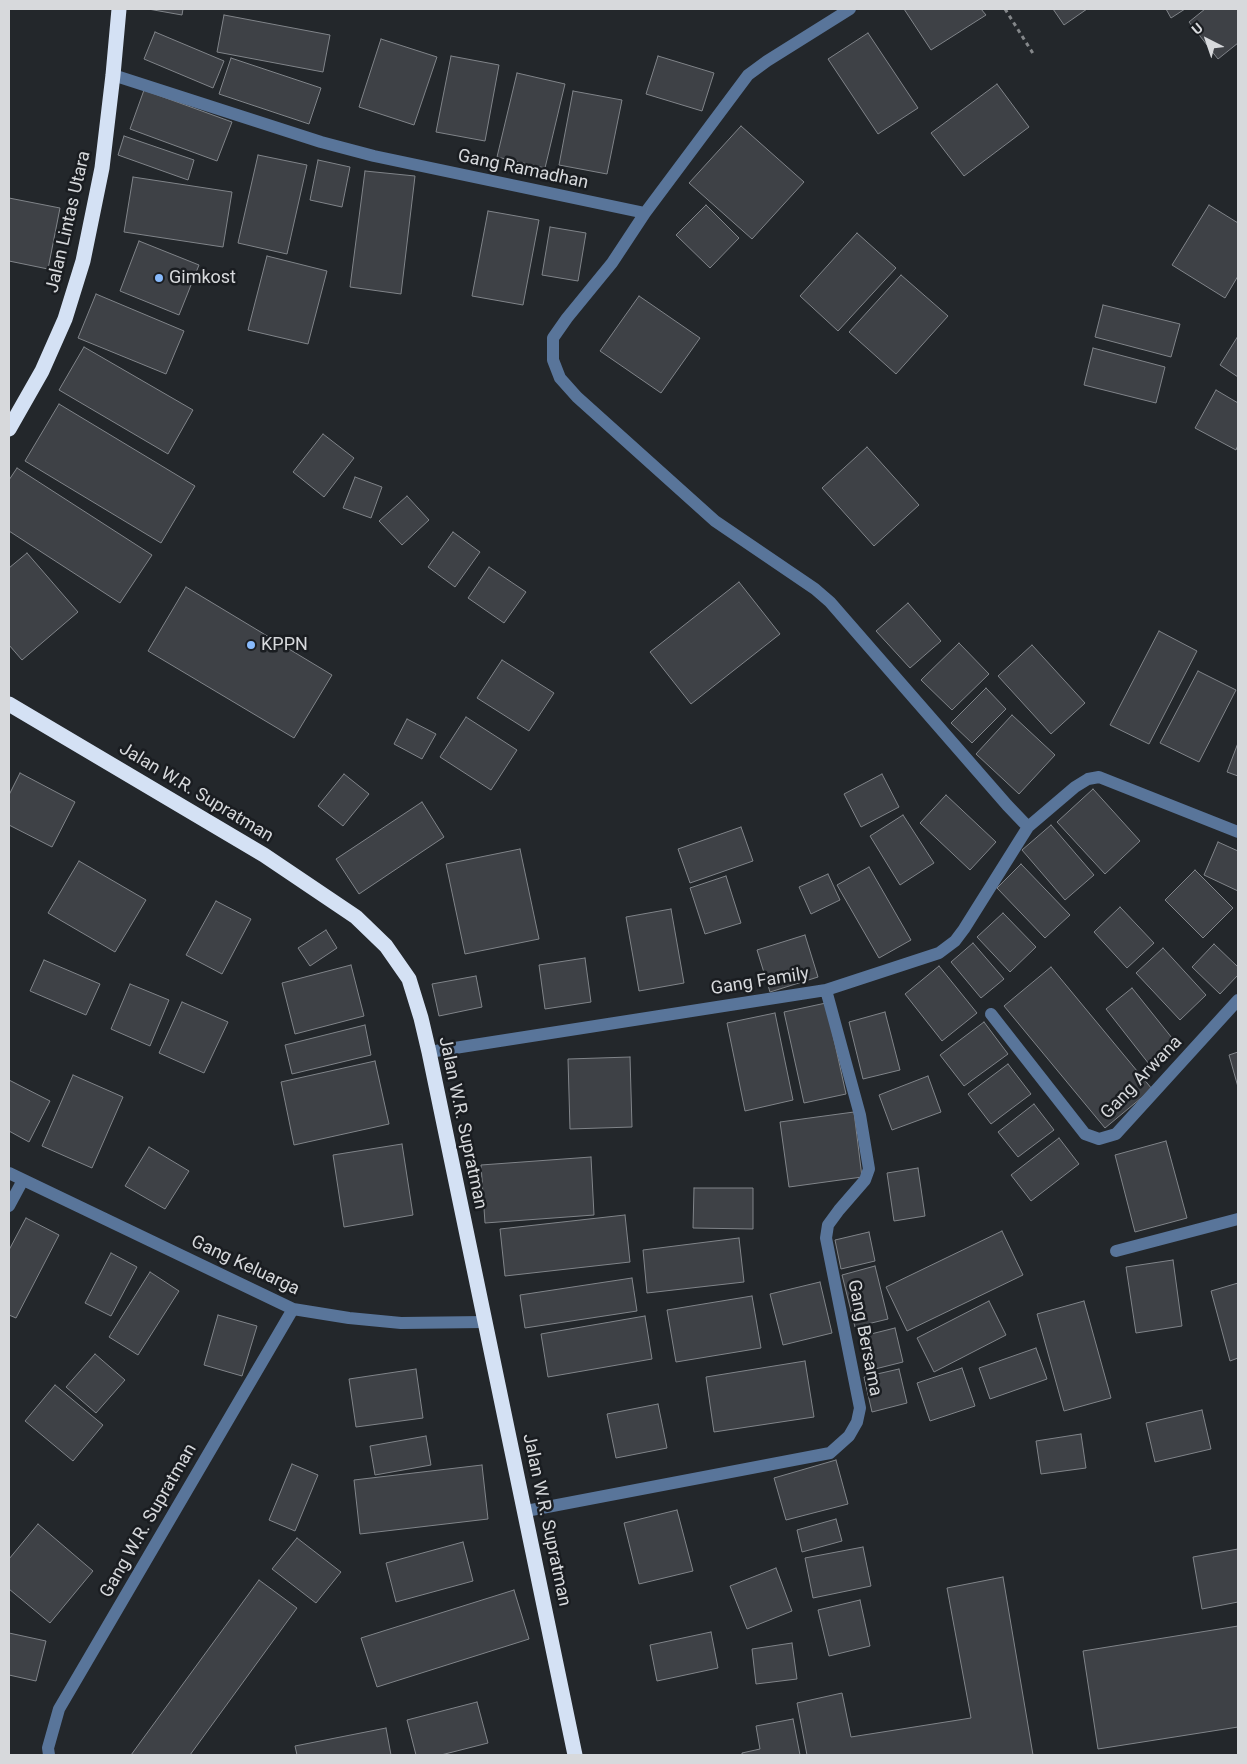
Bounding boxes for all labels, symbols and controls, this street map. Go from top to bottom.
north arrow [1182,15,1232,65]
text: U [1188,20,1206,38]
street label: Gang Ramadhan [456,146,590,194]
street label: Jalan Lintas Utara [42,149,96,295]
place label: Gimkost [169,267,236,289]
marker: Gimkost [153,272,165,284]
place label: KPPN [261,634,308,656]
marker: KPPN [245,639,257,651]
street label: Jalan W.R. Supratman [115,738,277,848]
street label: Gang Family [709,964,811,1000]
street label: Gang Arwana [1097,1032,1187,1124]
street label: Jalan W.R. Supratman [433,1035,491,1211]
street label: Gang Keluarga [187,1231,303,1301]
street label: Gang Bersama [842,1278,886,1398]
street label: Jalan W.R. Supratman [517,1432,575,1608]
street label: Gang W.R. Supratman [96,1440,202,1602]

